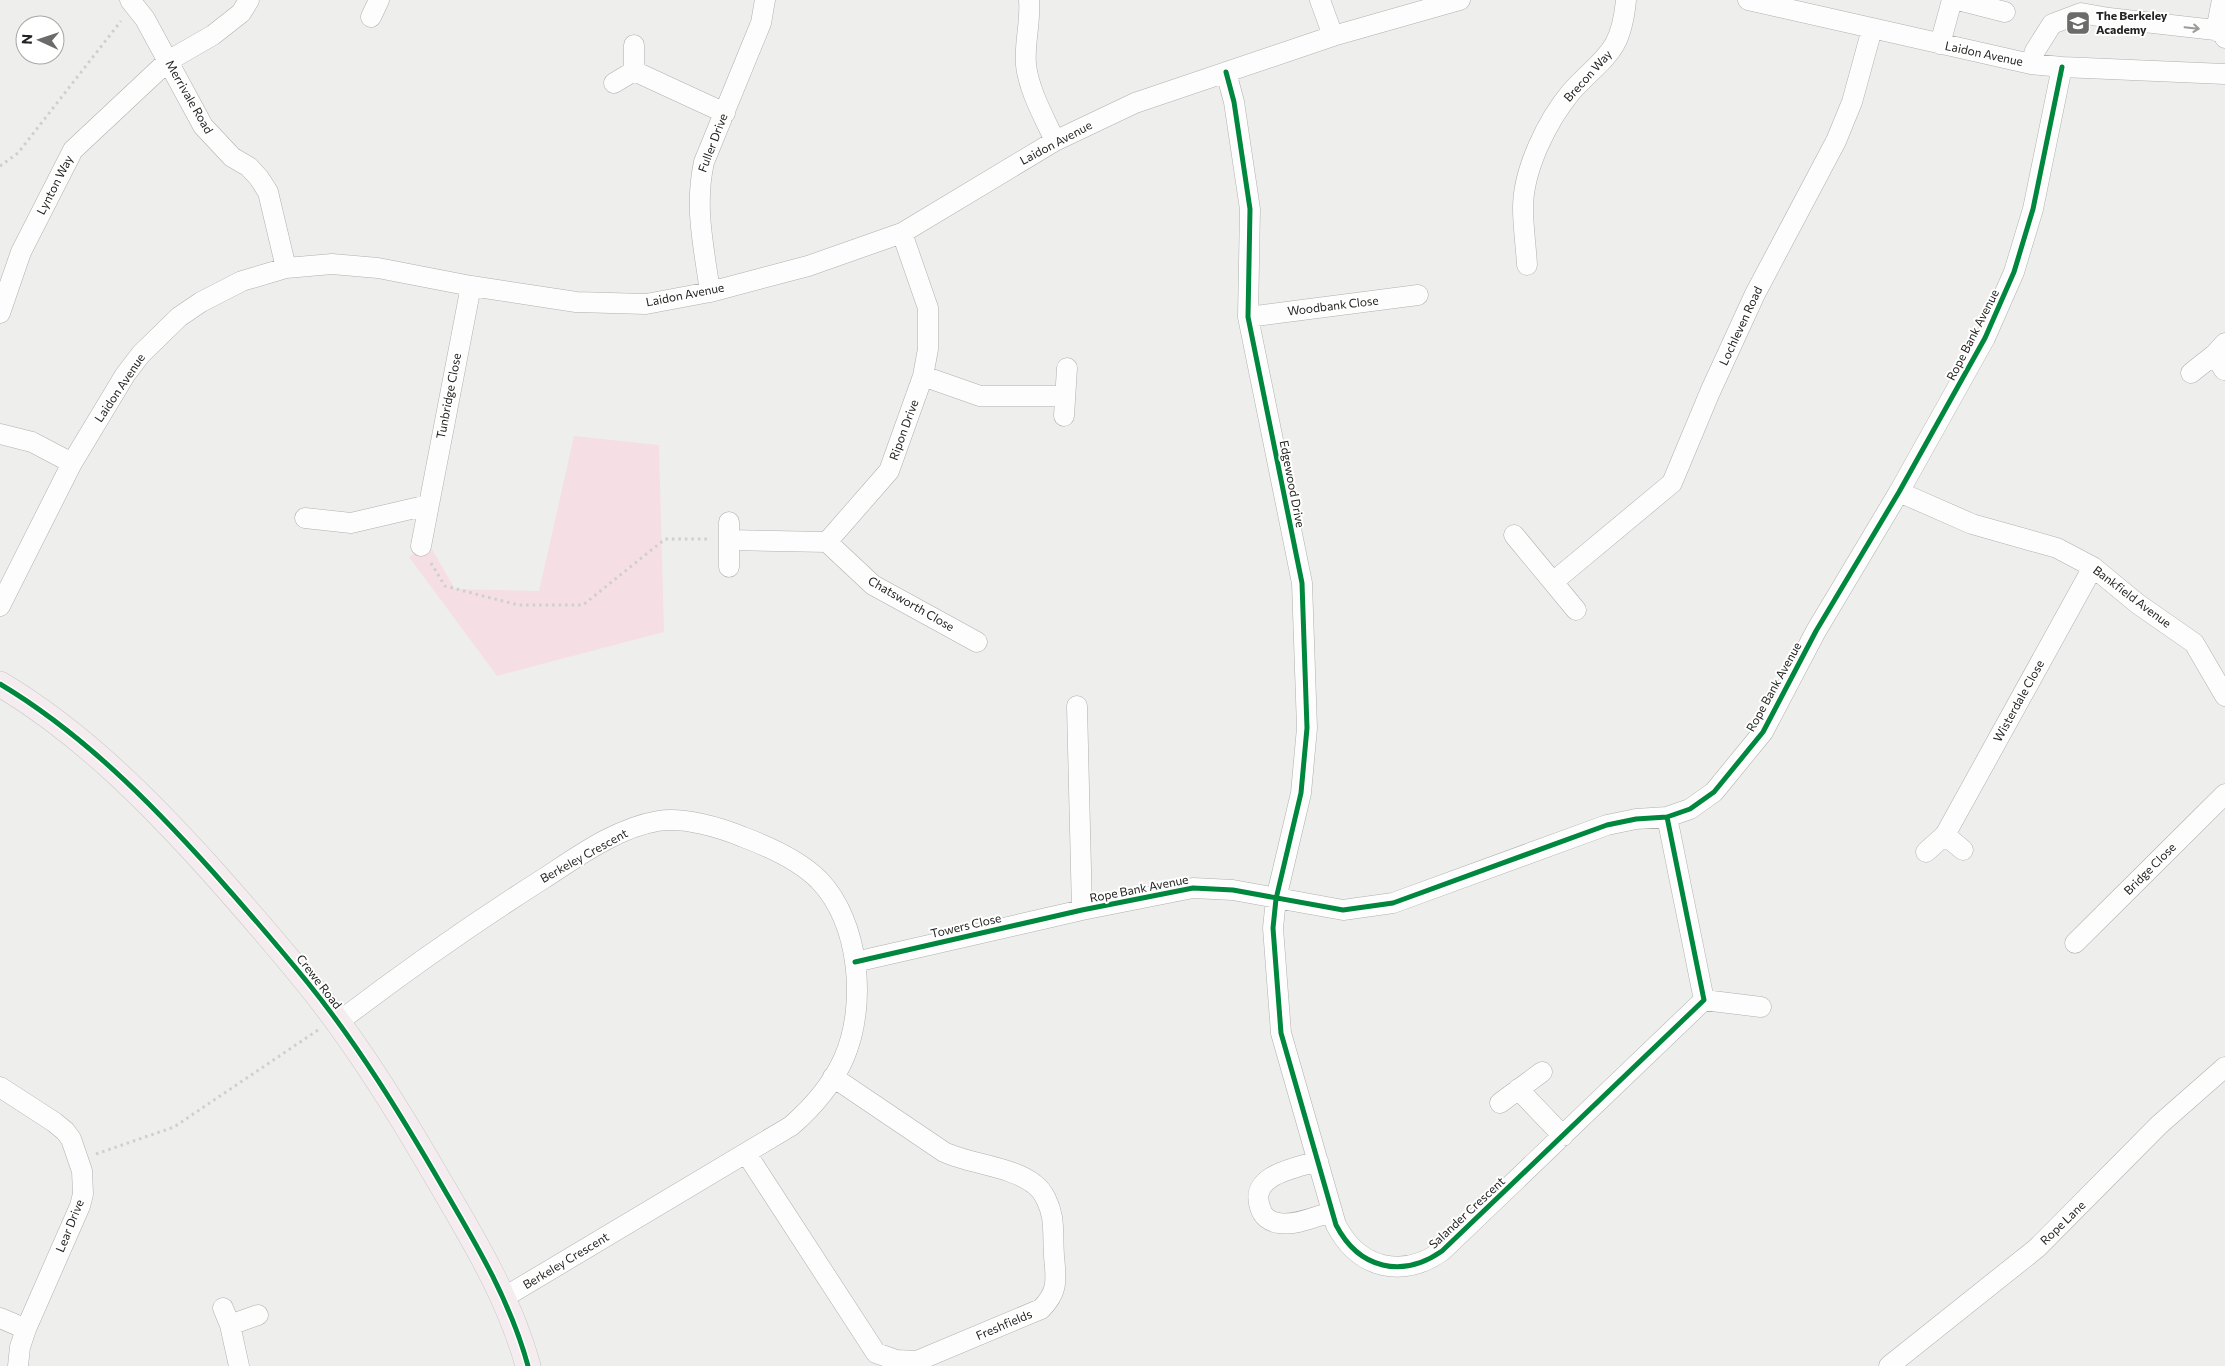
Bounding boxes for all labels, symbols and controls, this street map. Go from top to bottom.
place label: The Berkeley Academy [2096,8,2168,36]
school or university icon: The Berkeley Academy [2065,10,2091,36]
north arrow [15,15,65,65]
one-way arrow [2184,23,2200,33]
text: N [18,34,35,45]
street label: Laidon Avenue [1944,38,2025,68]
street label: Brecon Way [1560,47,1614,104]
street label: Merrivale Road [163,57,217,136]
street label: Fuller Drive [694,111,730,174]
street label: Laidon Avenue [1017,117,1094,167]
street label: Lynton Way [33,153,75,217]
street label: Laidon Avenue [644,280,725,308]
street label: Lochleven Road [1716,284,1765,367]
street label: Rope Bank Avenue [1943,287,2001,382]
street label: Woodbank Close [1286,292,1379,318]
street label: Laidon Avenue [91,351,147,424]
street label: Tunbridge Close [433,352,463,440]
street label: Ripon Drive [886,397,921,462]
street label: Edgewood Drive [1278,439,1308,529]
street label: Bankfield Avenue [2091,562,2174,630]
street label: Chatsworth Close [866,573,957,633]
street label: Rope Bank Avenue [1743,639,1804,734]
street label: Wisterdale Close [1990,657,2046,744]
street label: Berkeley Crescent [537,825,630,885]
street label: Bridge Close [2120,839,2178,897]
street label: Rope Bank Avenue [1088,872,1189,904]
street label: Towers Close [929,910,1002,940]
street label: Crewe Road [294,951,345,1011]
street label: Salander Crescent [1426,1174,1507,1251]
street label: Lear Drive [52,1197,86,1254]
street label: Rope Lane [2037,1197,2088,1247]
street label: Berkeley Crescent [520,1229,611,1291]
street label: Freshfields [973,1306,1034,1342]

